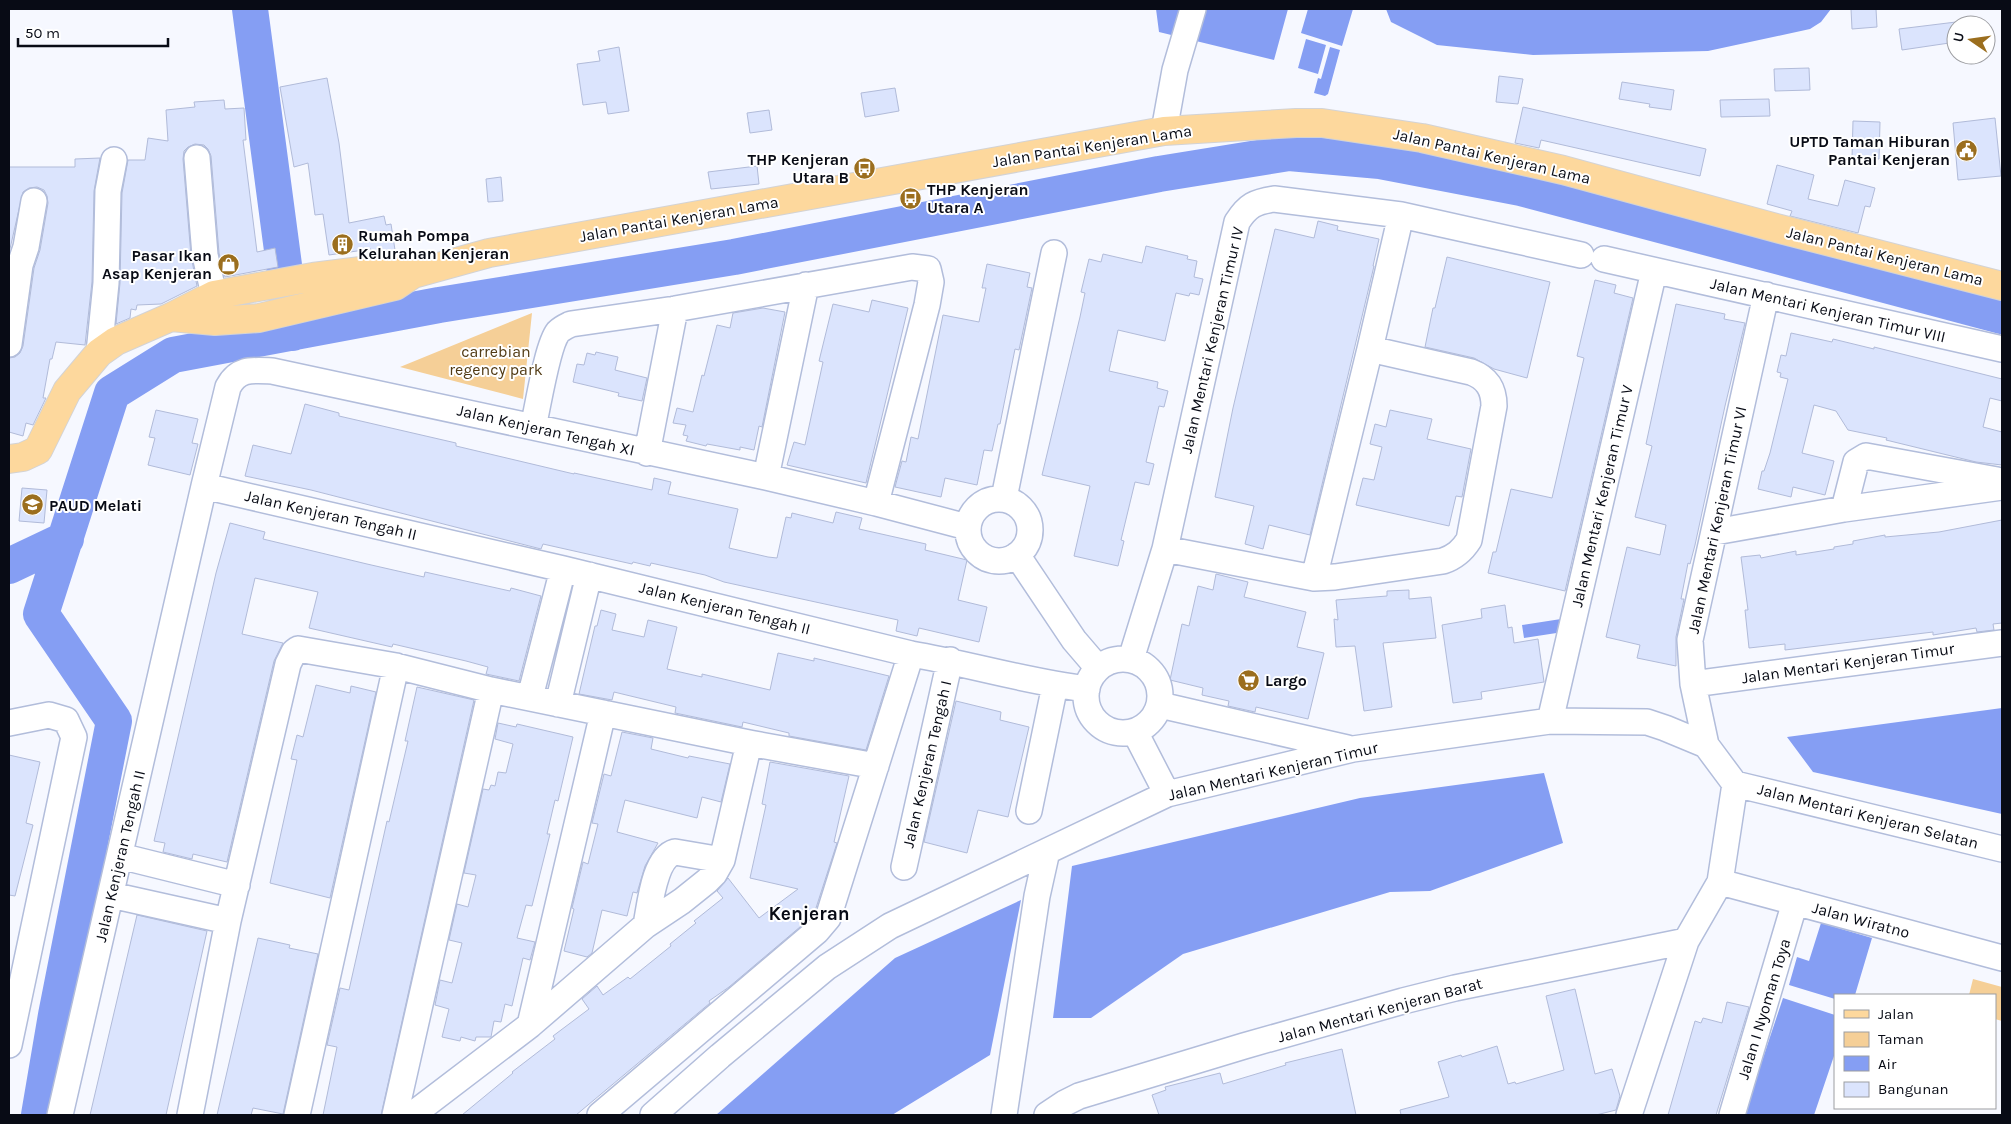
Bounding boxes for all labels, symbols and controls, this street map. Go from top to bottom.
scale bar [18,15,168,47]
north arrow [1946,15,1996,65]
text: 50 m [25,24,60,42]
text: U [1949,31,1968,44]
street label: Jalan Pantai Kenjeran Lama [991,121,1193,171]
street label: Jalan Pantai Kenjeran Lama [1392,124,1592,188]
place label: UPTD Taman Hiburan Pantai Kenjeran [1789,132,1950,169]
public building icon: UPTD Taman Hiburan Pantai Kenjeran [1954,138,1978,162]
place label: THP Kenjeran Utara B [748,150,849,187]
bus stop icon: THP Kenjeran Utara B [853,156,877,180]
place label: THP Kenjeran Utara A [927,180,1029,217]
bus stop icon: THP Kenjeran Utara A [899,186,923,210]
street label: Jalan Pantai Kenjeran Lama [578,192,780,246]
street label: Jalan Pantai Kenjeran Lama [1785,222,1985,290]
street label: Jalan Mentari Kenjeran Timur IV [1177,225,1247,455]
place label: Rumah Pompa Kelurahan Kenjeran [358,226,509,263]
building icon: Rumah Pompa Kelurahan Kenjeran [330,232,354,256]
place label: Pasar Ikan Asap Kenjeran [102,246,212,283]
shop icon: Pasar Ikan Asap Kenjeran [216,252,240,276]
street label: Jalan Mentari Kenjeran Timur VIII [1708,274,1948,346]
park label: carrebian regency park [449,342,543,379]
street label: Jalan Mentari Kenjeran Timur V [1567,383,1637,609]
street label: Jalan Kenjeran Tengah XI [455,400,637,460]
street label: Jalan Mentari Kenjeran Timur VI [1684,405,1750,635]
street label: Jalan Kenjeran Tengah II [243,486,419,544]
school or university icon: PAUD Melati [21,493,45,517]
place label: PAUD Melati [49,496,142,515]
street label: Jalan Kenjeran Tengah II [637,578,813,638]
street label: Jalan Mentari Kenjeran Timur [1740,639,1956,687]
supermarket icon: Largo [1237,668,1261,692]
place label: Largo [1265,671,1307,690]
street label: Jalan Kenjeran Tengah I [898,678,956,850]
street label: Jalan Mentari Kenjeran Timur [1166,738,1380,804]
street label: Jalan Kenjeran Tengah II [91,768,149,944]
street label: Jalan Mentari Kenjeran Selatan [1756,779,1980,853]
street label: Jalan Wiratno [1810,898,1912,942]
district label: Kenjeran [768,903,850,925]
street label: Jalan I Nyoman Toya [1734,936,1794,1082]
street label: Jalan Mentari Kenjeran Barat [1276,974,1484,1046]
legend [1834,994,1996,1109]
text: Jalan [1878,1005,1914,1023]
text: Taman [1878,1030,1924,1048]
text: Air [1878,1055,1897,1073]
text: Bangunan [1878,1080,1949,1098]

